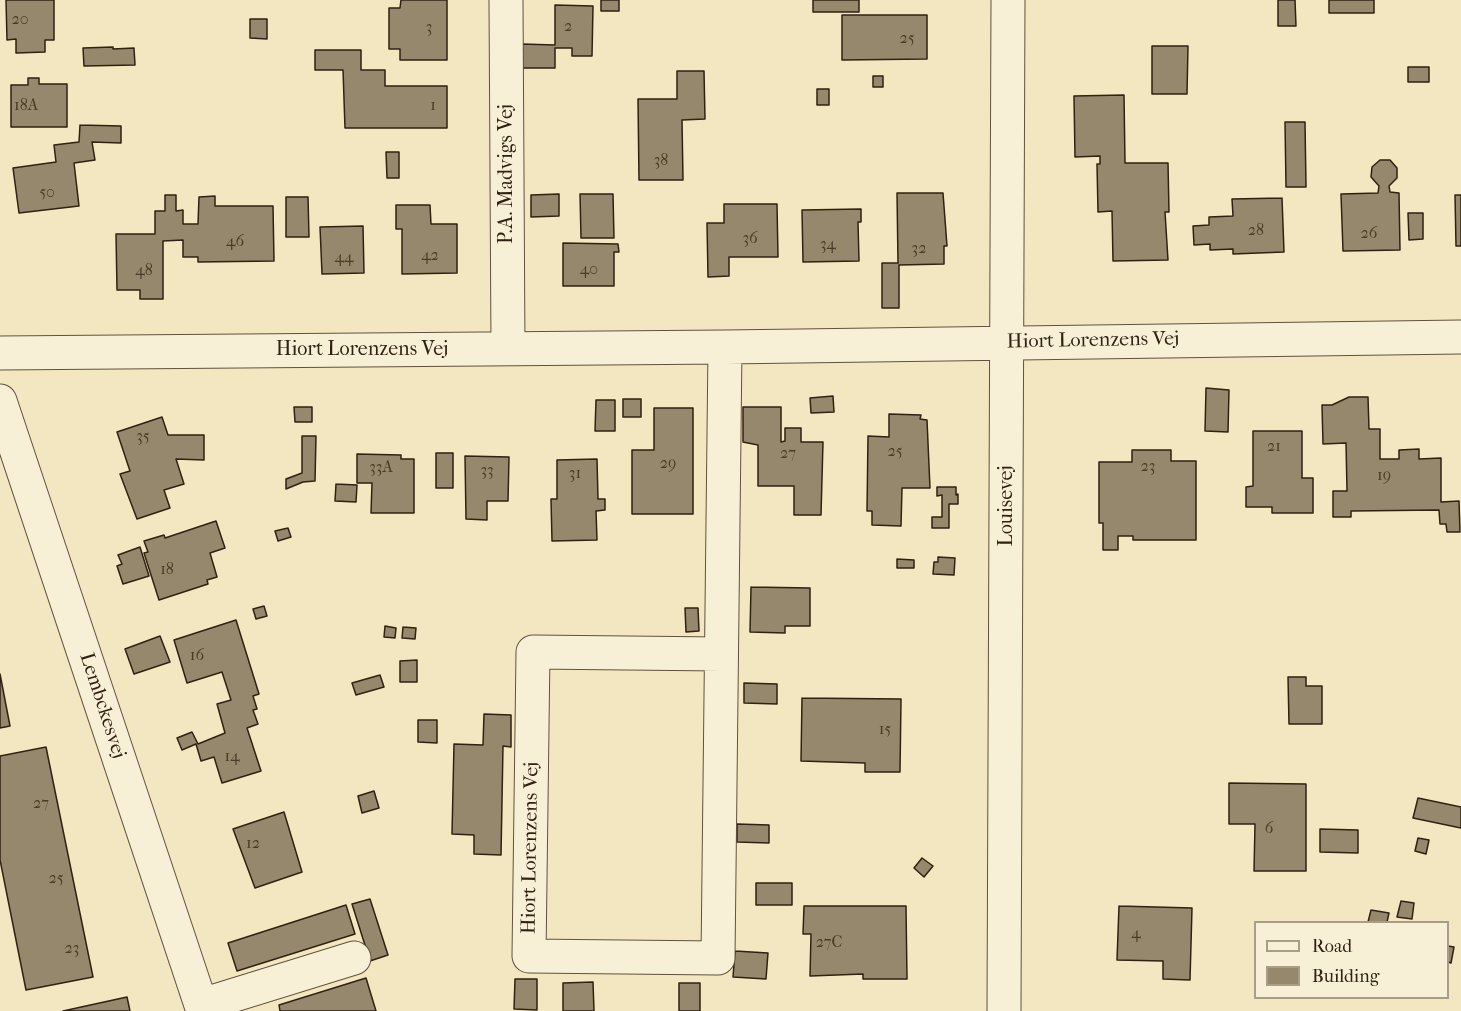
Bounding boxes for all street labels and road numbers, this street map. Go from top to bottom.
street label: P.A. Madvigs Vej [495,104,519,244]
street label: Hiort Lorenzens Vej [1007,327,1179,355]
street label: Hiort Lorenzens Vej [276,338,448,362]
street label: Louisevej [995,465,1019,547]
street label: Lembckesvej [74,650,130,762]
street label: Hiort Lorenzens Vej [517,762,545,934]

